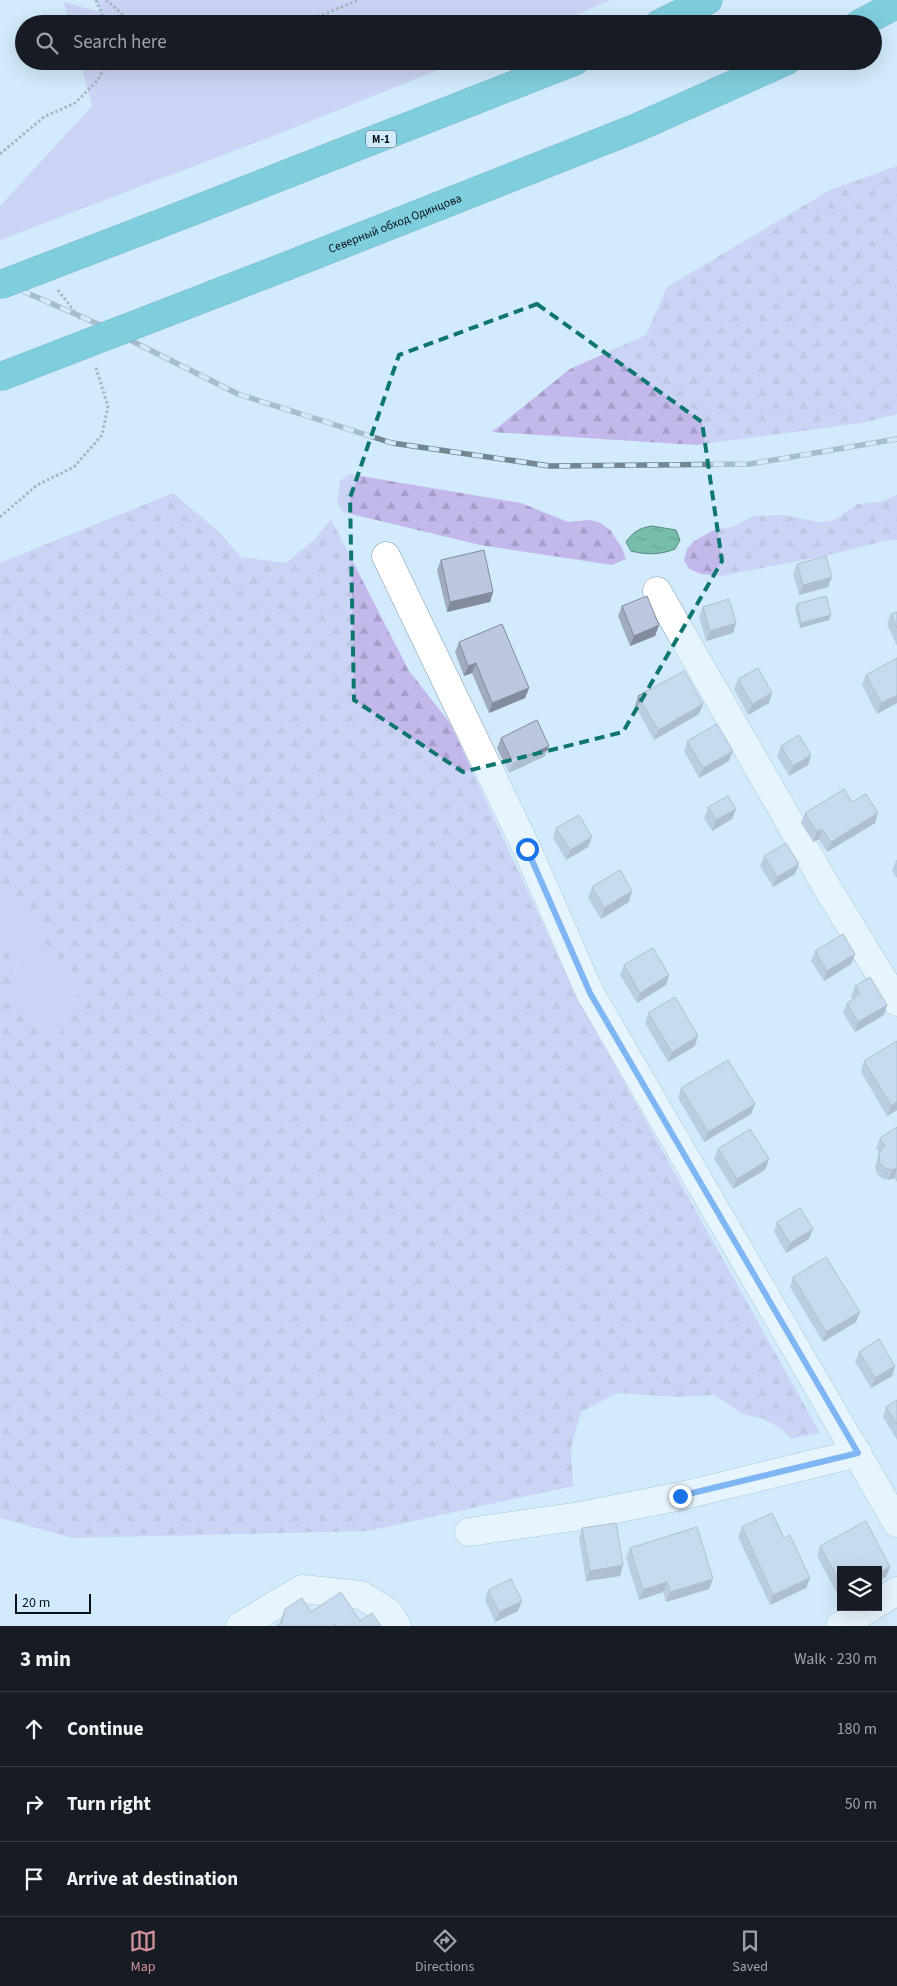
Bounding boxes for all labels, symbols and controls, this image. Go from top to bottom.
search box [15,15,882,70]
icon: search [33,29,61,57]
text: Search here [73,29,167,56]
road number: М-1 [366,130,396,148]
street label: Северный обход Одинцова [326,189,464,257]
route start [516,838,539,861]
route end [669,1485,692,1508]
map controls [837,1566,882,1611]
button: layers [837,1566,882,1611]
scale bar [15,1591,91,1614]
text: 20 m [22,1593,50,1613]
text: 3 min [20,1644,71,1674]
text: Walk · 230 m [794,1648,877,1670]
icon: ahead [20,1715,48,1743]
text: Continue [67,1716,144,1743]
text: 180 m [837,1718,877,1740]
icon: right [20,1790,48,1818]
text: Turn right [67,1791,151,1818]
text: 50 m [845,1793,877,1815]
icon: arrive [20,1865,48,1893]
text: Arrive at destination [67,1866,238,1893]
tab: Map [129,1927,157,1977]
tab: Directions [415,1927,474,1977]
tab: Saved [732,1927,768,1977]

